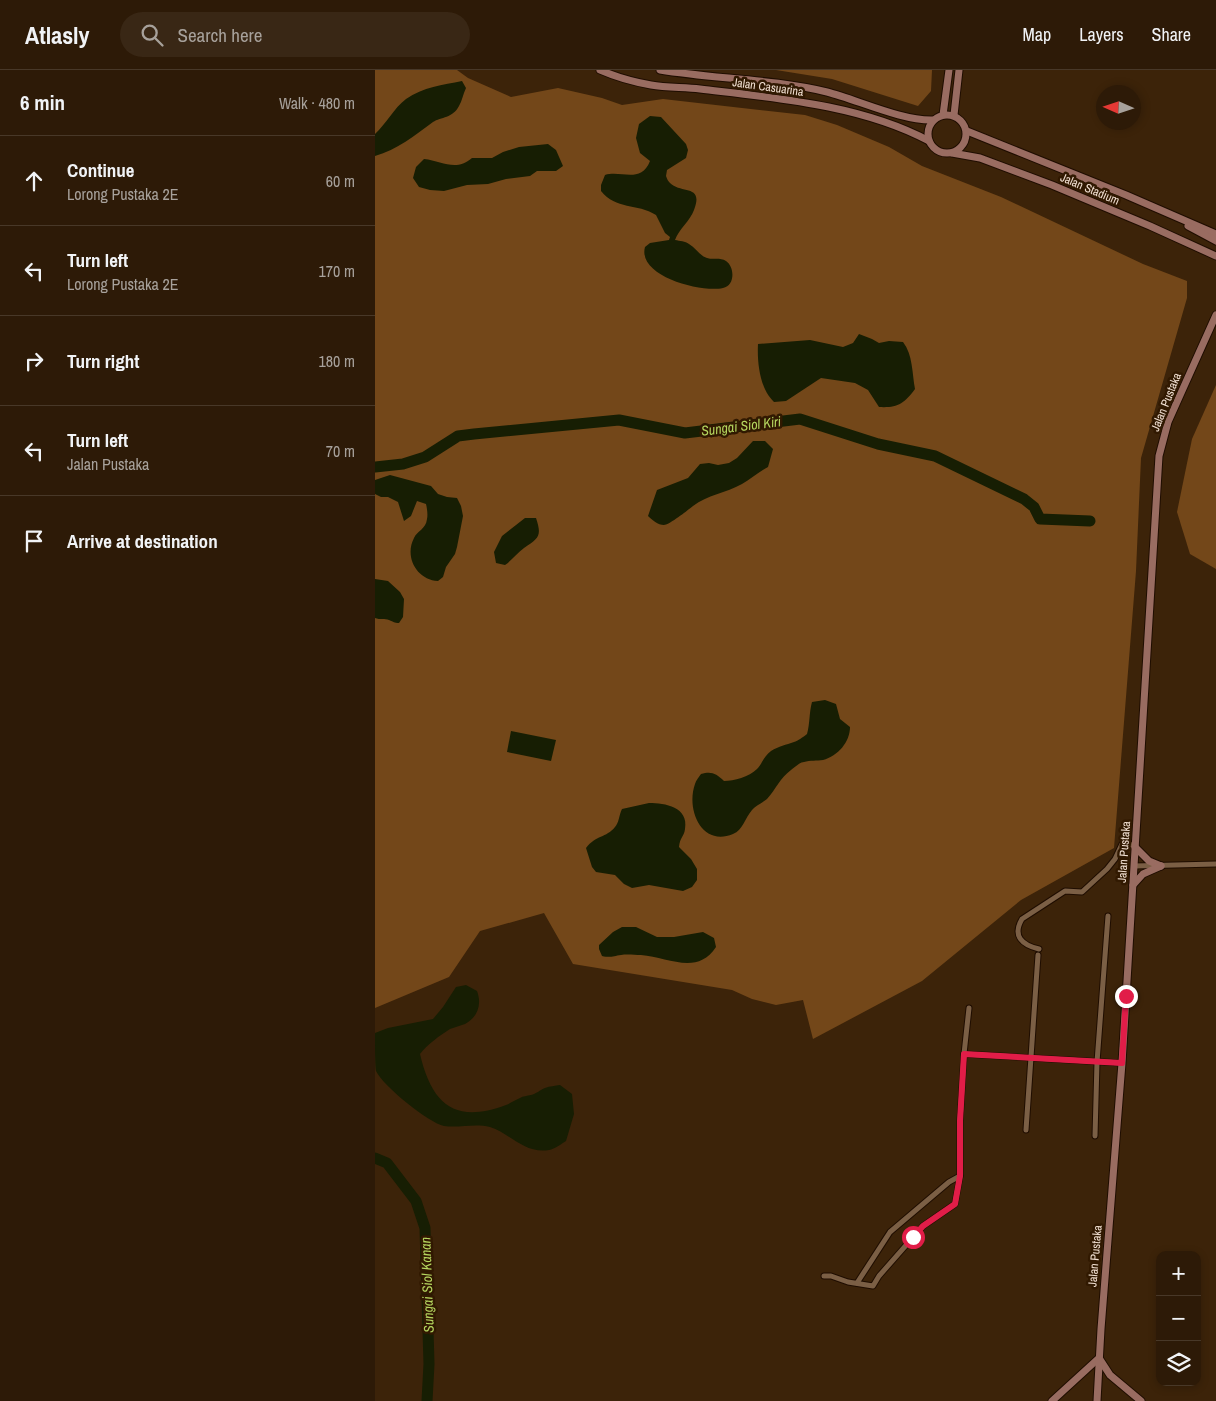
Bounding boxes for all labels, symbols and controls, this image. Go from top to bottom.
search box [120,12,470,57]
text: Atlasly [25,19,90,51]
icon: search [138,21,166,49]
text: Search here [178,22,262,48]
text: Map [1023,22,1051,47]
text: Layers [1079,22,1124,47]
text: Share [1152,22,1191,47]
street label: Jalan Casuarina [731,74,805,100]
north arrow [1096,85,1141,130]
text: 6 min [20,88,65,117]
text: Walk · 480 m [279,92,355,114]
text: Continue [67,157,135,183]
icon: ahead [20,167,48,195]
street label: Jalan Stadium [1058,169,1122,209]
text: 60 m [326,170,355,192]
text: Lorong Pustaka 2E [67,183,179,205]
text: Turn left [67,247,128,273]
icon: left [20,257,48,285]
text: 170 m [319,260,355,282]
text: Lorong Pustaka 2E [67,273,179,295]
icon: right [20,347,48,375]
text: Turn right [67,348,139,374]
text: 180 m [319,350,355,372]
street label: Jalan Pustaka [1147,370,1185,434]
water label: Sungai Siol Kiri [700,412,783,440]
text: Turn left [67,427,128,453]
icon: left [20,437,48,465]
text: 70 m [326,440,355,462]
text: Jalan Pustaka [67,453,149,475]
icon: arrive [20,527,48,555]
text: Arrive at destination [67,528,218,554]
street label: Jalan Pustaka [1114,820,1134,883]
route end [1115,985,1138,1008]
street label: Jalan Pustaka [1084,1224,1106,1287]
route start [902,1226,925,1249]
water label: Sungai Siol Kanan [416,1237,438,1333]
map controls [1156,1251,1201,1386]
button: + [1156,1251,1201,1296]
button: − [1156,1296,1201,1341]
button: layers [1156,1341,1201,1386]

